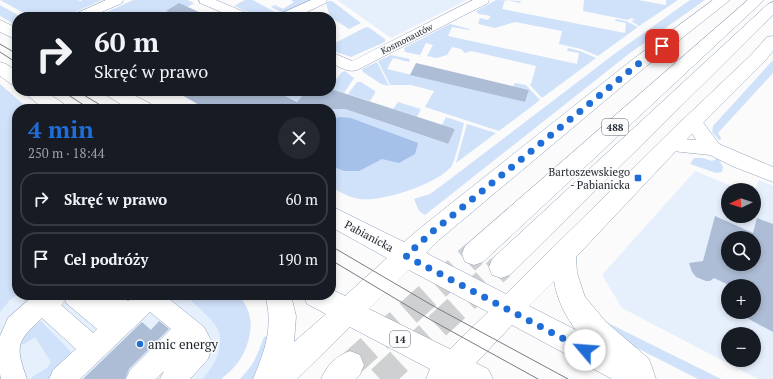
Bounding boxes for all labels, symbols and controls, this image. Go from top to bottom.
street label: Kosmonautów [379,21,435,57]
text: 60 m [94,23,159,60]
icon: right [28,28,80,80]
pin [645,29,679,63]
icon: arrive [651,35,673,57]
text: Skręć w prawo [94,59,208,83]
text: 4 min [28,113,94,145]
button: close [278,117,320,159]
road number: 488 [602,119,628,135]
text: 250 m · 18:44 [28,144,105,162]
place label: Bartoszewskiego - Pabianicka [549,165,630,192]
marker: Bartoszewskiego - Pabianicka [633,173,643,183]
north arrow [721,183,761,223]
map controls [721,183,761,367]
icon: right [30,188,52,210]
text: Skręć w prawo [64,189,167,209]
text: 60 m [285,189,318,209]
street label: Pabianicka [342,217,396,255]
button: search [721,231,761,271]
icon: arrive [30,248,52,270]
text: Cel podróży [64,249,148,269]
text: 190 m [277,249,318,269]
button: + [721,279,761,319]
button: − [721,327,761,367]
position arrow [564,329,606,371]
road number: 14 [390,331,410,347]
place label: amic energy [148,335,219,353]
marker: amic energy [135,339,145,349]

